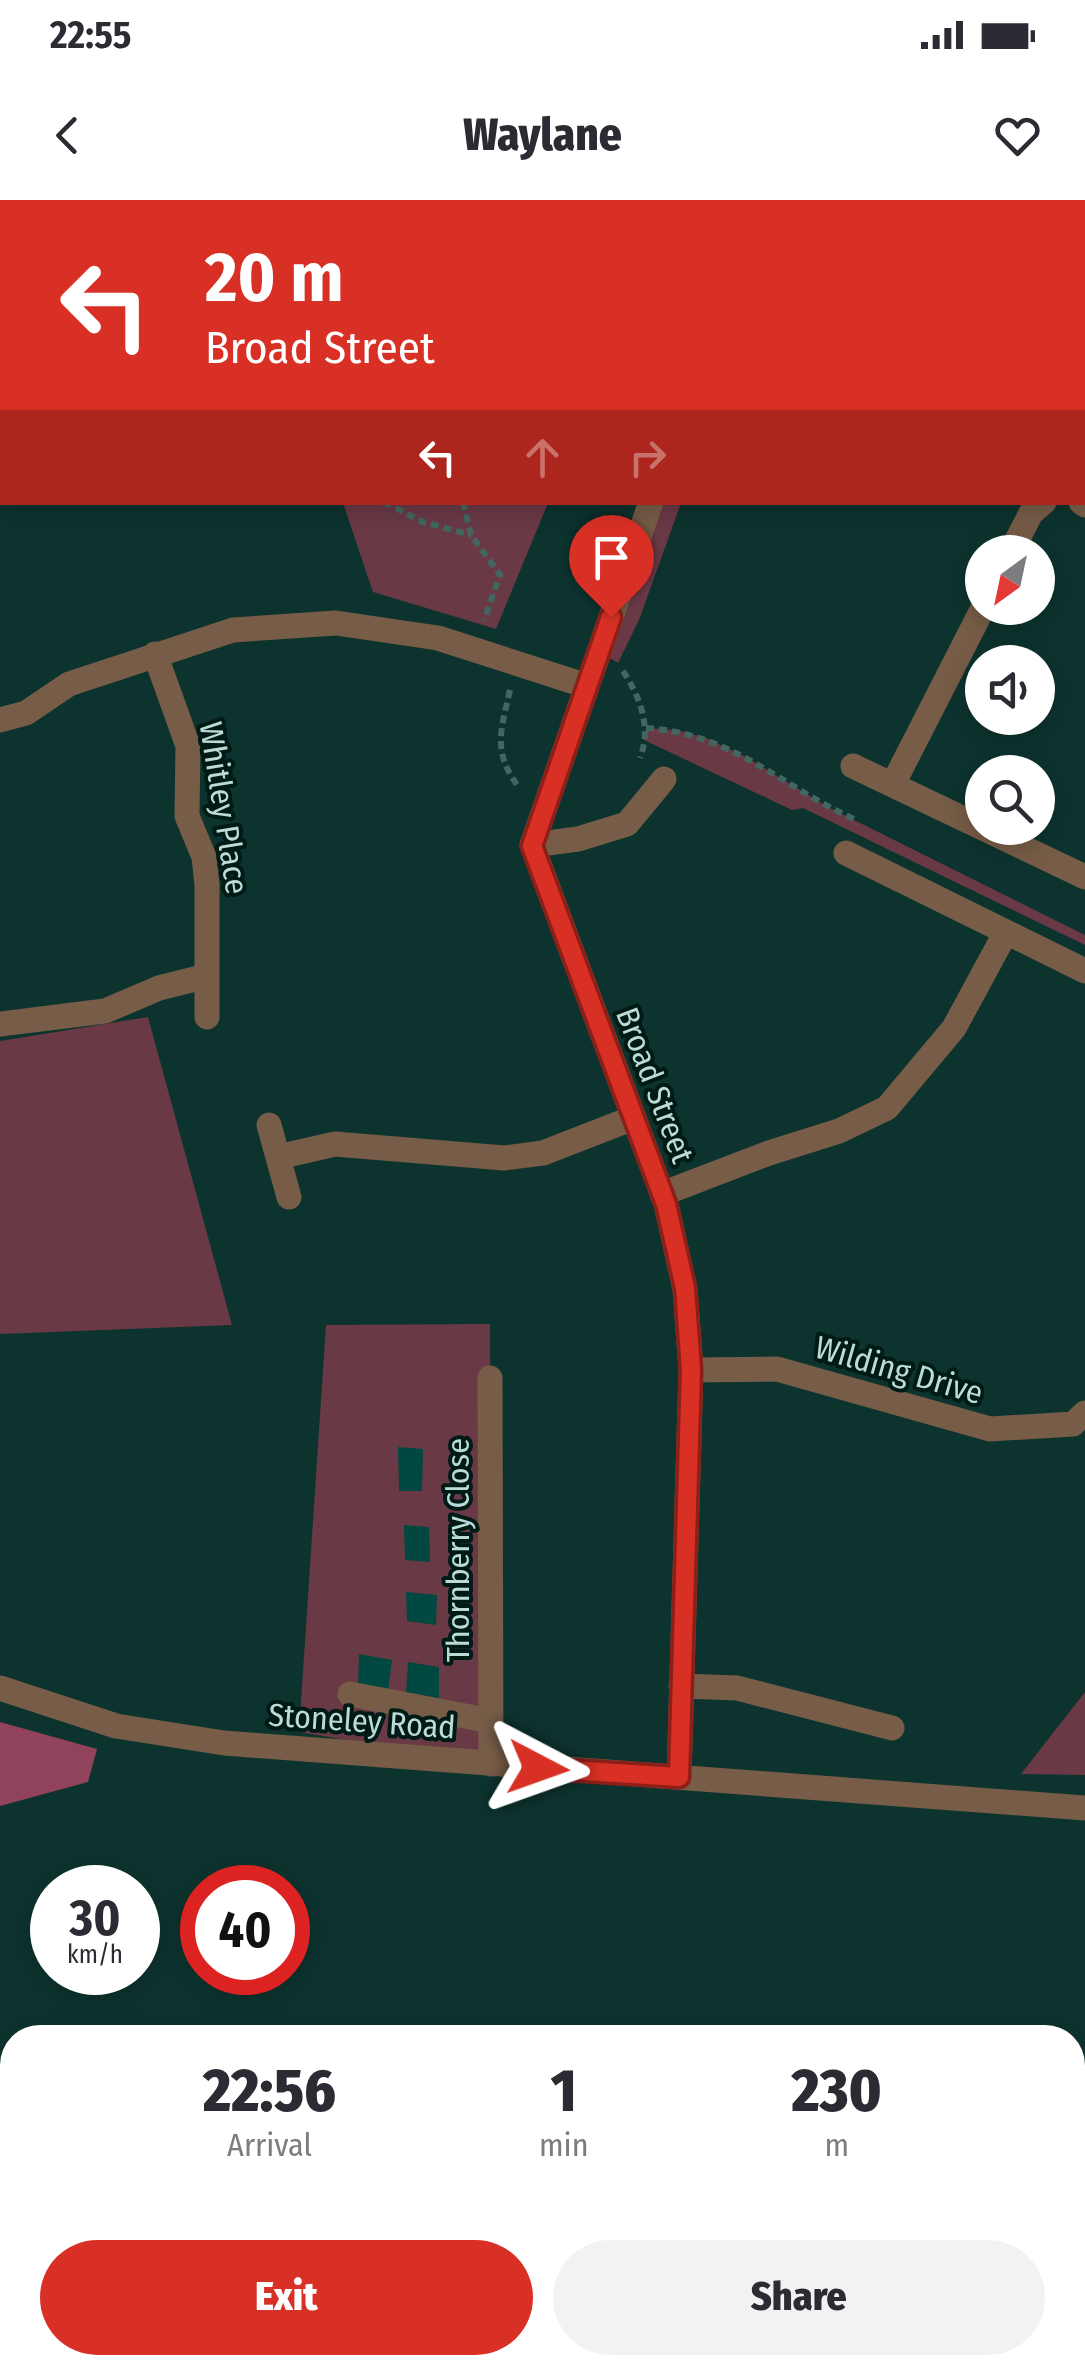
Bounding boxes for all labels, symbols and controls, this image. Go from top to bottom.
text: 22:55 [50,12,131,58]
icon: back [40,108,95,163]
text: Waylane [463,108,622,162]
icon: heart [990,108,1045,163]
text: 20 m [205,236,344,320]
icon: left [40,240,170,370]
text: Broad Street [205,321,435,375]
icon: left [410,430,465,485]
icon: ahead [515,430,570,485]
icon: right [620,430,675,485]
pin [569,515,654,618]
icon: arrive [584,530,639,585]
north arrow [965,535,1055,625]
map controls [965,535,1055,845]
button: sound [965,645,1055,735]
street label: Whitley Place [192,719,256,897]
button: search [965,755,1055,845]
street label: Broad Street [608,1002,702,1169]
street label: Wilding Drive [811,1328,987,1412]
street label: Thornberry Close [439,1438,477,1662]
street label: Stoneley Road [267,1696,457,1746]
position arrow [486,1716,590,1820]
speed limit sign: 40 [180,1865,310,1995]
text: 30 [70,1888,120,1948]
text: km/h [67,1940,123,1970]
text: 22:56 [203,2055,336,2127]
text: 1 [551,2055,577,2127]
text: 230 [792,2055,882,2127]
text: Arrival [227,2126,312,2164]
text: min [539,2126,589,2164]
text: m [824,2126,849,2164]
button: Exit [40,2240,533,2355]
button: Share [553,2240,1045,2355]

